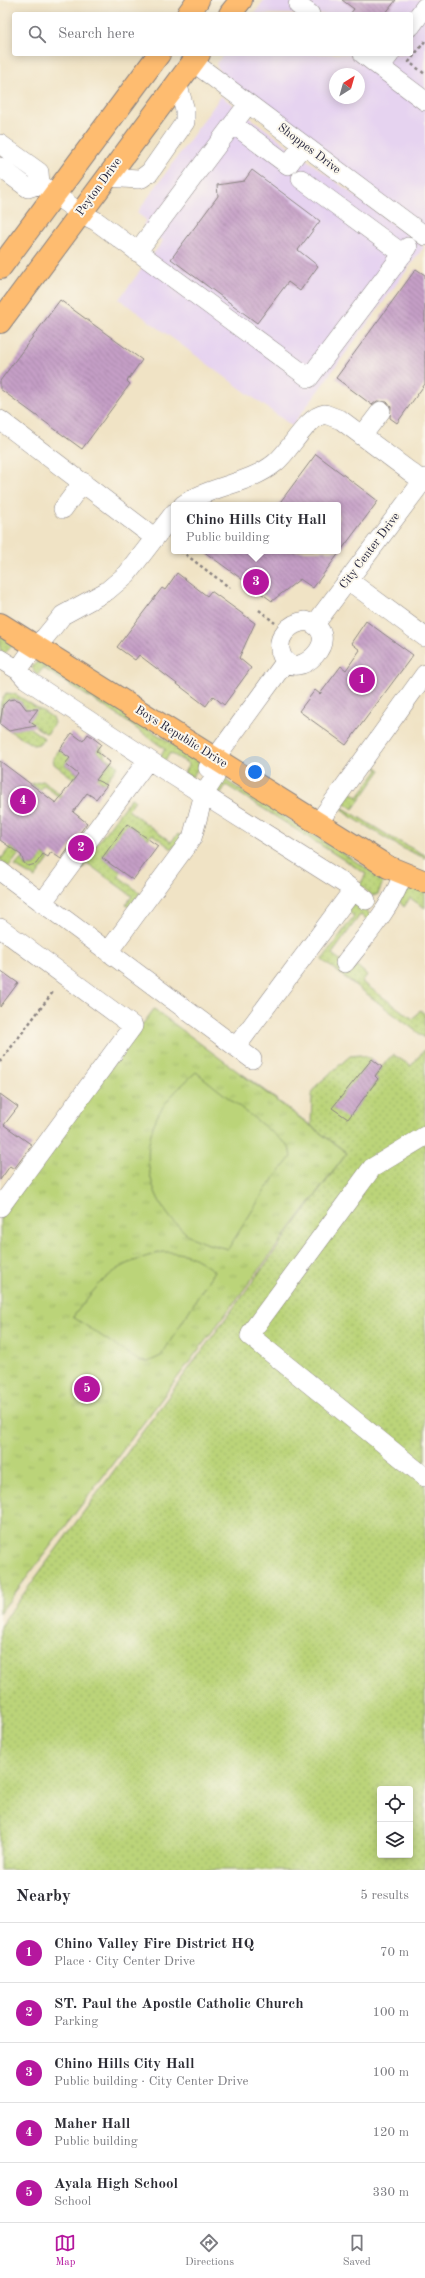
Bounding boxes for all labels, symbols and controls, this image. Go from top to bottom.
search box [12,12,413,56]
icon: search [26,23,48,45]
text: Search here [58,27,135,42]
north arrow [329,68,365,104]
street label: Shoppes Drive [275,122,343,177]
street label: Peyton Drive [74,155,124,218]
popup [171,502,341,554]
street label: City Center Drive [338,510,403,591]
text: Chino Hills City Hall [186,513,326,528]
text: Public building [186,531,269,544]
pin: 3 [243,567,269,597]
pin: 1 [349,665,375,695]
street label: Boys Republic Drive [133,704,230,770]
your location [245,762,265,782]
pin: 4 [10,786,36,816]
pin: 2 [68,833,94,863]
pin: 5 [74,1374,100,1404]
map controls [377,1786,413,1858]
button: locate [377,1786,413,1822]
button: layers [377,1822,413,1858]
text: Nearby [16,1888,71,1905]
text: 5 results [360,1889,409,1902]
text: Chino Valley Fire District HQ [54,1937,254,1952]
text: 1 [25,1946,33,1959]
text: 70 m [380,1946,409,1959]
text: Place · City Center Drive [54,1955,195,1968]
text: ST. Paul the Apostle Catholic Church [54,1997,304,2012]
text: 2 [25,2006,33,2019]
text: 100 m [372,2006,409,2019]
text: Parking [54,2015,98,2028]
text: Chino Hills City Hall [54,2057,195,2072]
text: 3 [25,2066,33,2079]
text: 100 m [372,2066,409,2079]
text: Public building · City Center Drive [54,2075,248,2088]
text: Maher Hall [54,2117,130,2132]
text: 4 [25,2126,33,2139]
text: 120 m [372,2126,409,2139]
text: Public building [54,2135,138,2148]
text: Ayala High School [54,2177,178,2192]
text: 5 [25,2186,33,2199]
text: 330 m [372,2186,409,2199]
text: School [54,2195,91,2208]
tab: Map [54,2232,76,2270]
tab: Directions [185,2232,234,2270]
tab: Saved [343,2232,371,2270]

